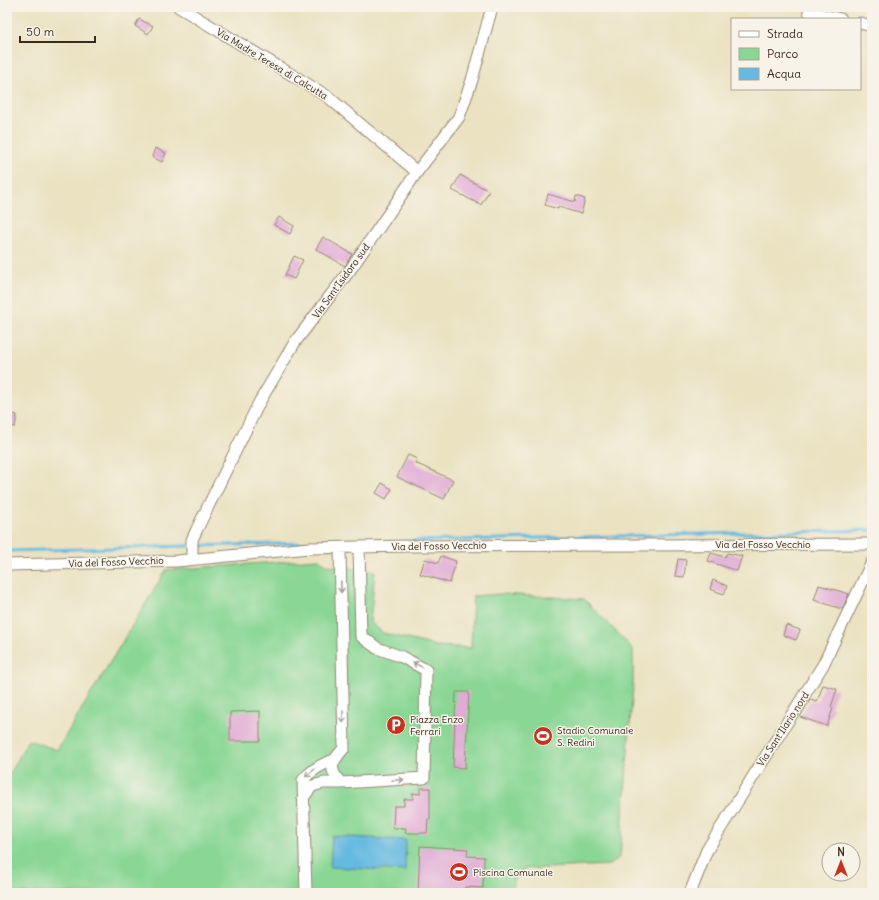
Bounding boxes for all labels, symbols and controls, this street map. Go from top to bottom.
scale bar [20,18,95,44]
legend [731,18,861,90]
text: 50 m [26,24,55,39]
street label: Via Madre Teresa di Calcutta [214,26,330,103]
text: Strada [767,26,803,41]
text: Parco [767,46,799,61]
text: Acqua [767,66,801,81]
street label: Via Sant'Isidoro sud [309,241,373,321]
street label: Via del Fosso Vecchio [715,538,811,551]
street label: Via del Fosso Vecchio [391,539,487,553]
street label: Via del Fosso Vecchio [68,554,164,570]
one-way arrow [337,580,345,593]
one-way arrow [412,661,424,669]
street label: Via Sant'Ilario nord [754,689,812,769]
one-way arrow [340,710,347,723]
place label: Piazza Enzo Ferrari [410,713,464,738]
parking icon: Piazza Enzo Ferrari [385,714,407,736]
place label: Stadio Comunale S. Redini [557,724,633,749]
sports icon: Stadio Comunale S. Redini [532,725,554,747]
one-way arrow [305,768,315,777]
one-way arrow [391,776,404,783]
north arrow [821,842,861,882]
text: N [837,845,845,859]
sports icon: Piscina Comunale [448,861,470,883]
place label: Piscina Comunale [473,866,553,879]

